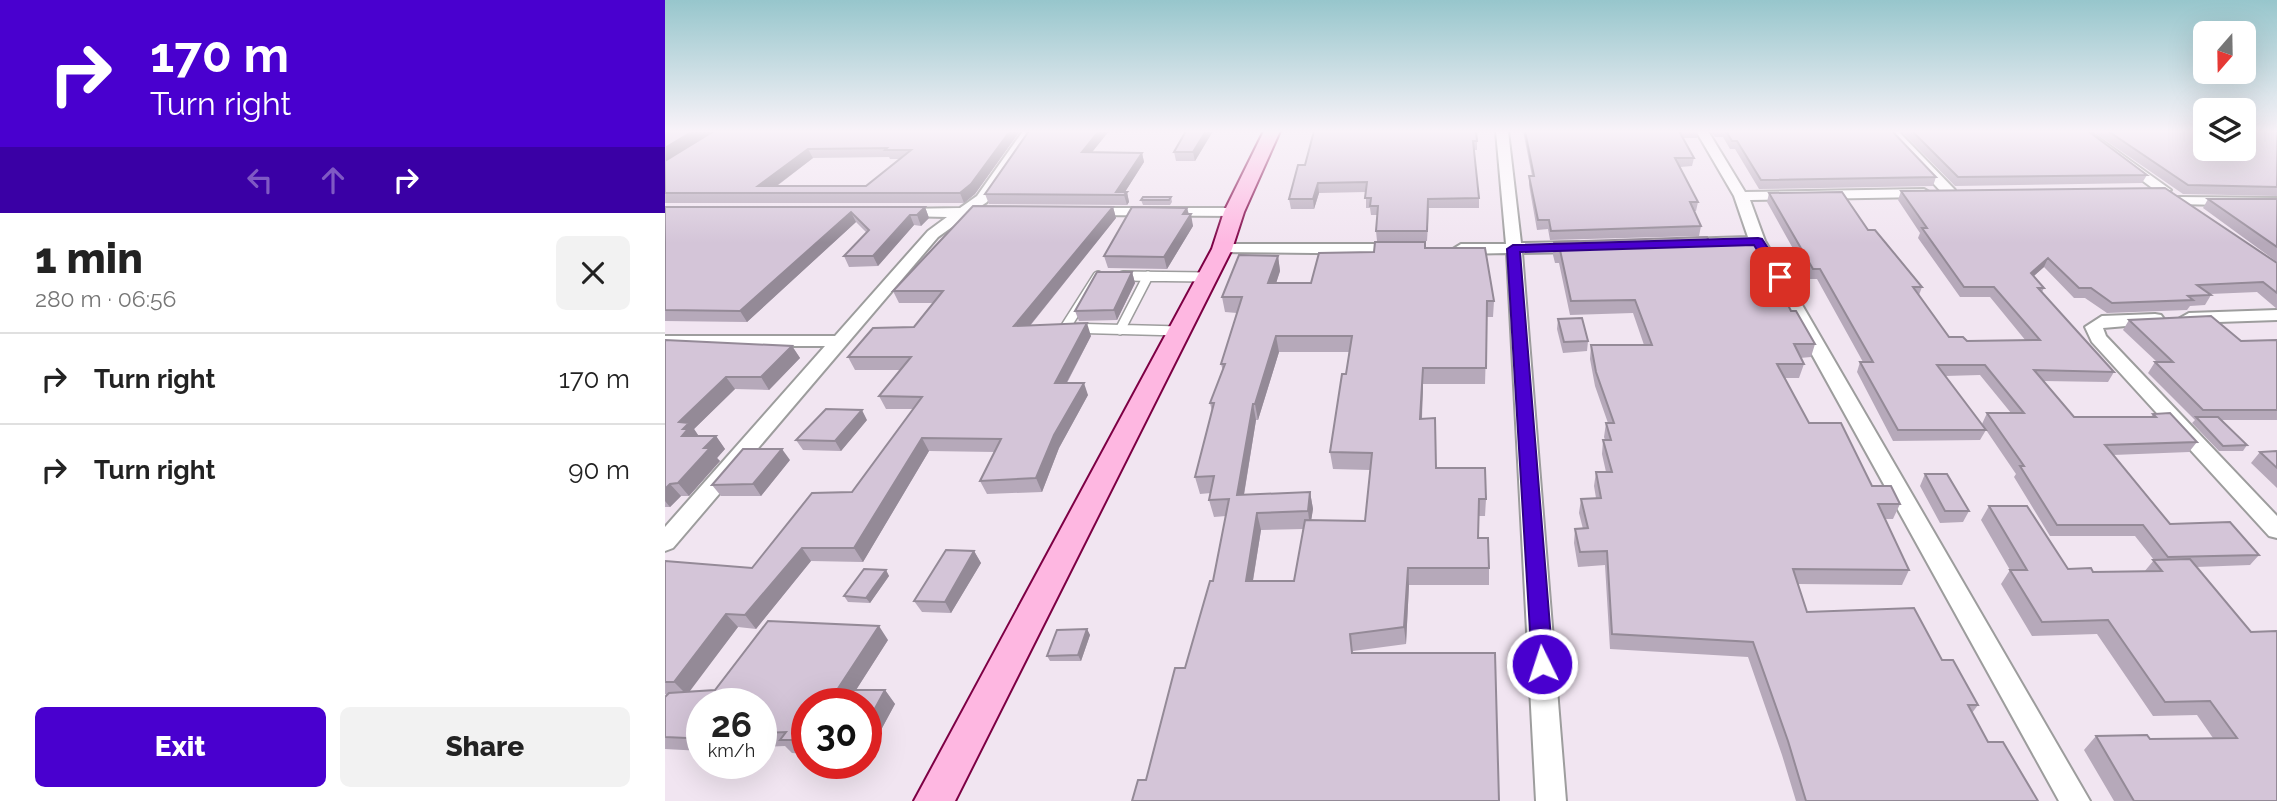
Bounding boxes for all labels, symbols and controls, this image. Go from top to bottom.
north arrow [2193,21,2256,84]
map controls [2193,21,2256,161]
text: 170 m [150,26,289,83]
icon: right [35,28,126,119]
text: Turn right [150,85,291,122]
button: layers [2193,98,2256,161]
icon: left [241,161,279,199]
icon: ahead [314,161,352,199]
icon: right [387,161,425,199]
text: 1 min [35,234,143,283]
button: close [556,236,630,310]
pin [1750,247,1810,307]
icon: arrive [1761,258,1799,296]
text: 280 m · 06:56 [35,285,176,312]
icon: right [35,360,73,398]
text: Turn right [94,364,215,394]
text: 170 m [559,364,630,394]
icon: right [35,451,73,489]
text: Turn right [94,455,215,485]
text: 90 m [568,455,630,485]
position arrow [1505,627,1579,701]
speed limit sign: 30 [791,688,882,779]
text: 26 [711,704,752,745]
button: Exit [35,707,326,787]
button: Share [340,707,630,787]
text: km/h [708,740,755,761]

